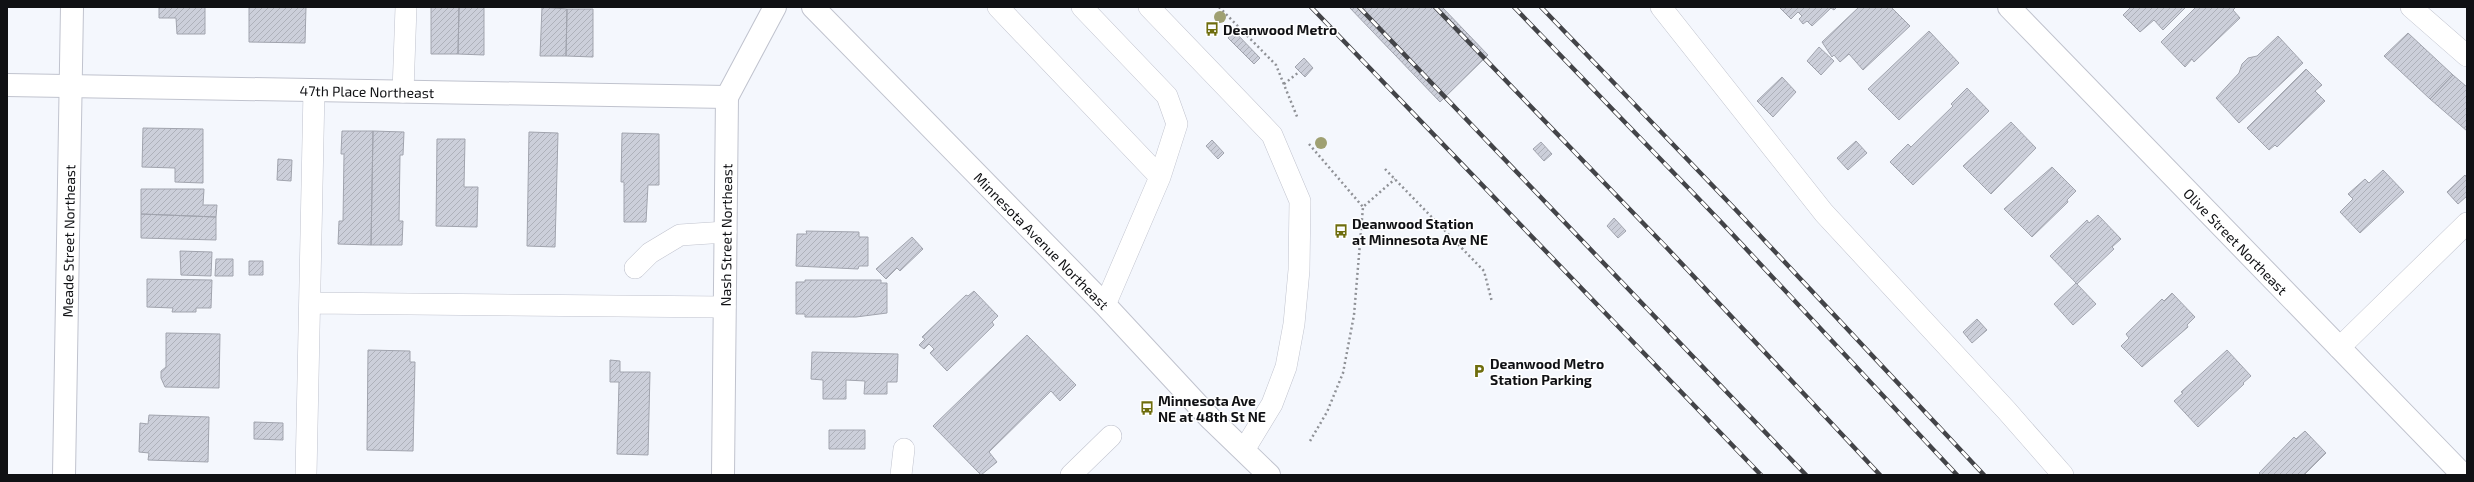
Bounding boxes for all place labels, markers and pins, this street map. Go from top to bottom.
bus stop icon: Deanwood Metro [1204,21,1220,37]
place label: Deanwood Metro [1223,21,1337,38]
place label: Deanwood Station at Minnesota Ave NE [1352,215,1488,248]
bus stop icon: Deanwood Station at Minnesota Ave NE [1333,223,1349,239]
place label: Deanwood Metro Station Parking [1490,355,1604,388]
parking icon: Deanwood Metro Station Parking [1471,363,1487,379]
place label: Minnesota Ave NE at 48th St NE [1158,392,1266,425]
bus stop icon: Minnesota Ave NE at 48th St NE [1139,400,1155,416]

